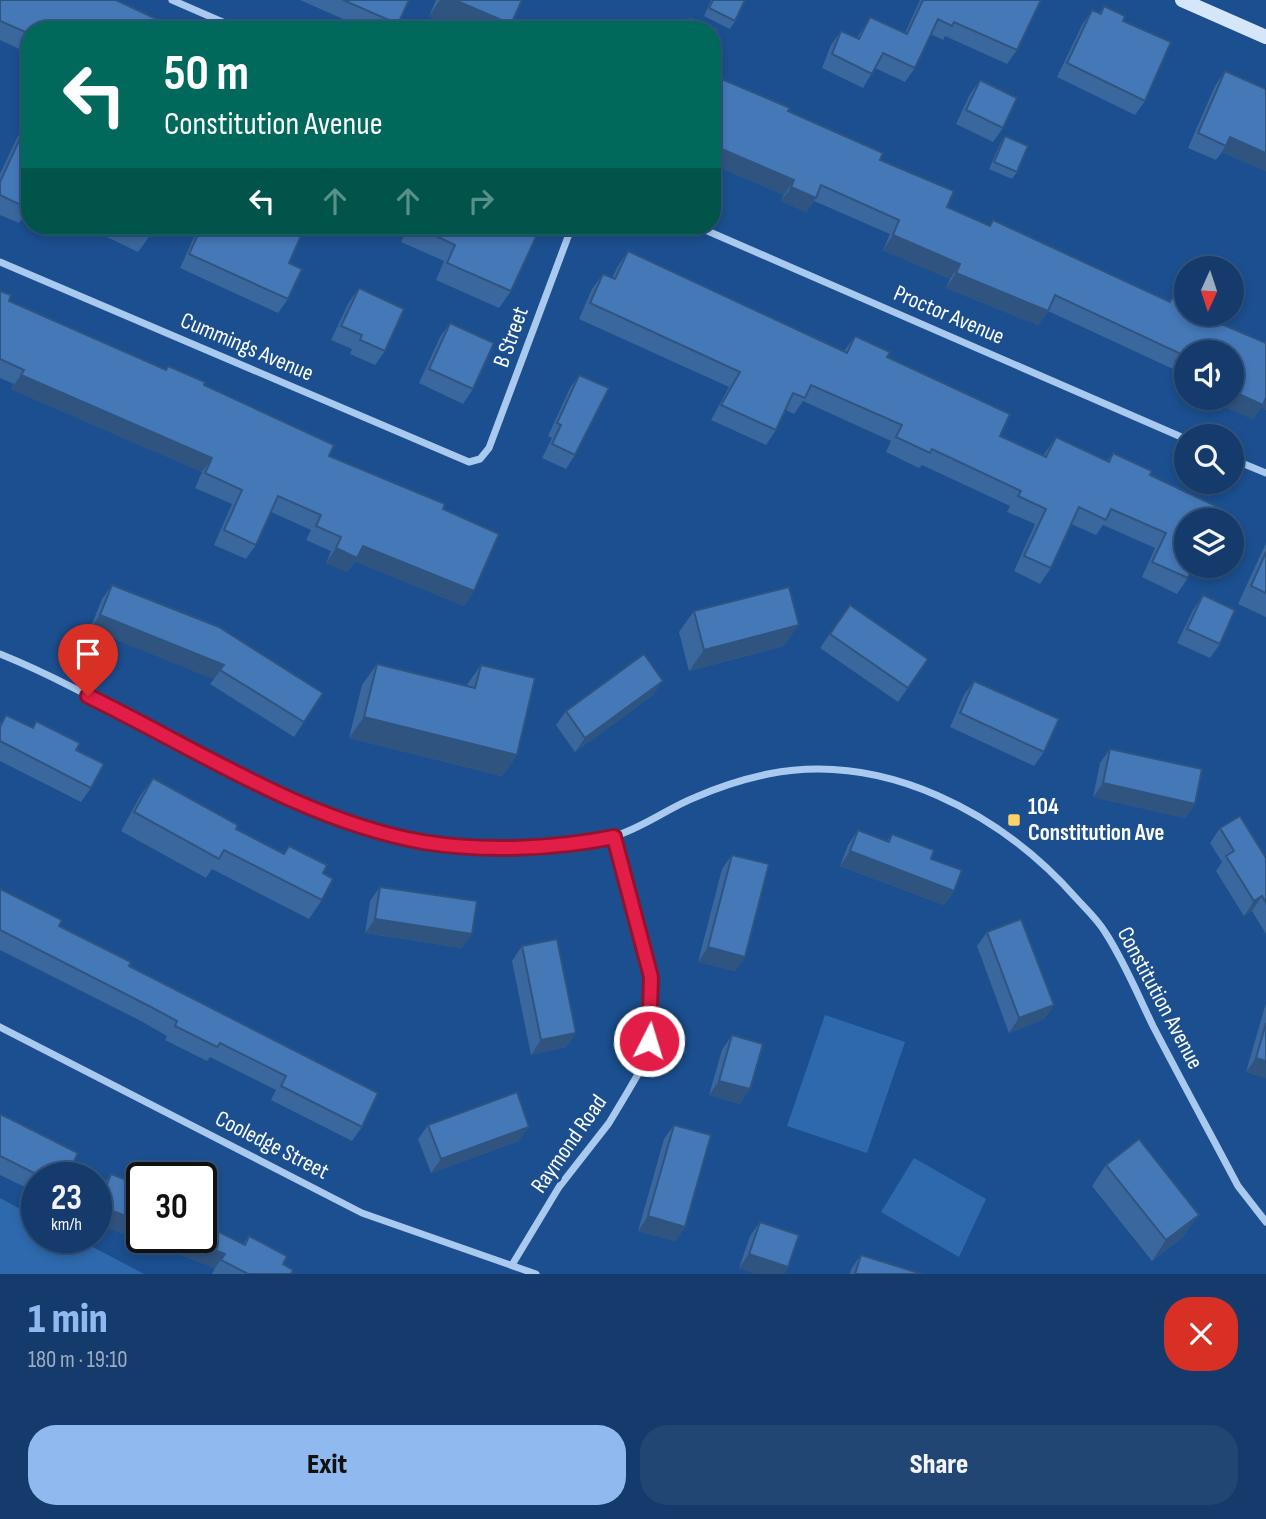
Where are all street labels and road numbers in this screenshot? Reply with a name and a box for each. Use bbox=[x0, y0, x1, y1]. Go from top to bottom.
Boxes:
street label: Proctor Avenue bbox=[889, 279, 1009, 351]
street label: B Street bbox=[487, 303, 535, 371]
street label: Cummings Avenue bbox=[176, 306, 318, 388]
street label: Constitution Avenue bbox=[1111, 922, 1209, 1074]
street label: Raymond Road bbox=[525, 1089, 613, 1199]
street label: Cooledge Street bbox=[211, 1104, 333, 1186]

